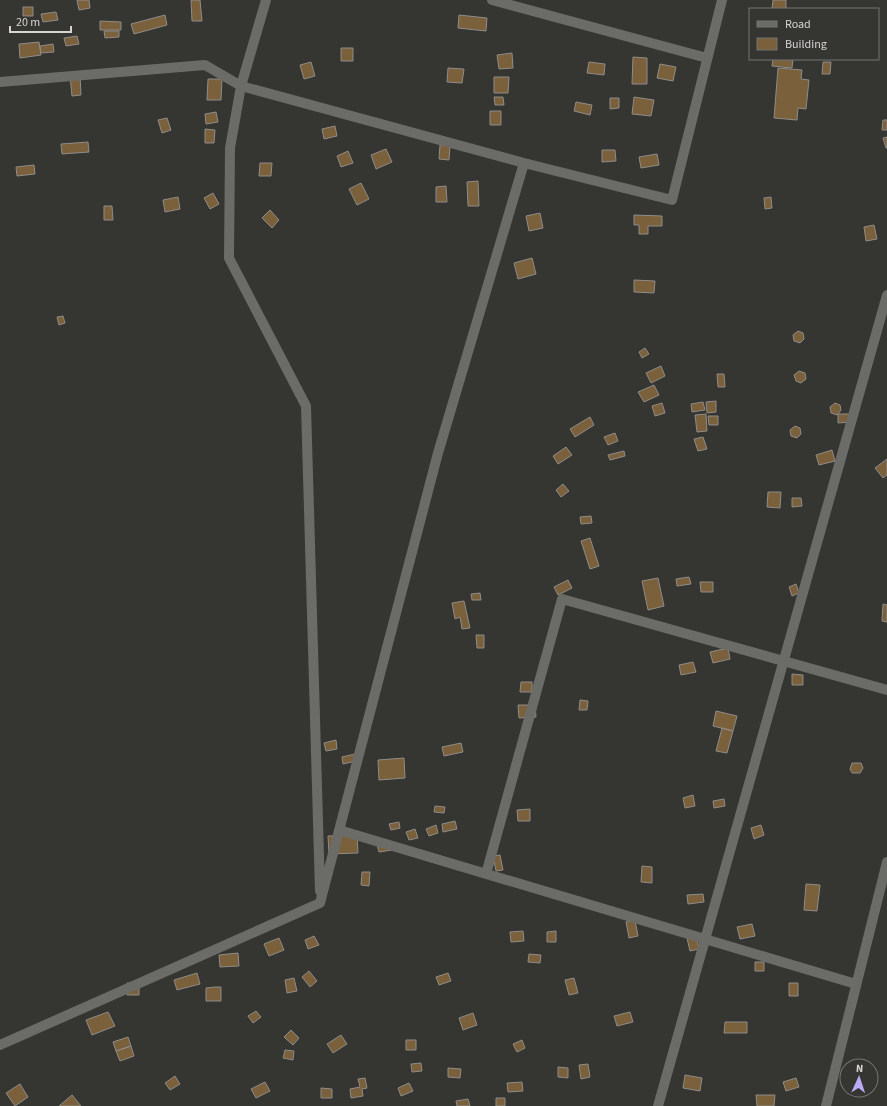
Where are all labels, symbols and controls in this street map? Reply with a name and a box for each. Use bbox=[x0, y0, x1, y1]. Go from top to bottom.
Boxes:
scale bar bbox=[10, 8, 71, 34]
legend bbox=[749, 8, 879, 60]
text: 20 m bbox=[16, 14, 40, 31]
text: Road bbox=[785, 16, 811, 33]
text: Building bbox=[785, 36, 827, 53]
north arrow bbox=[839, 1058, 879, 1098]
text: N bbox=[855, 1061, 864, 1076]

